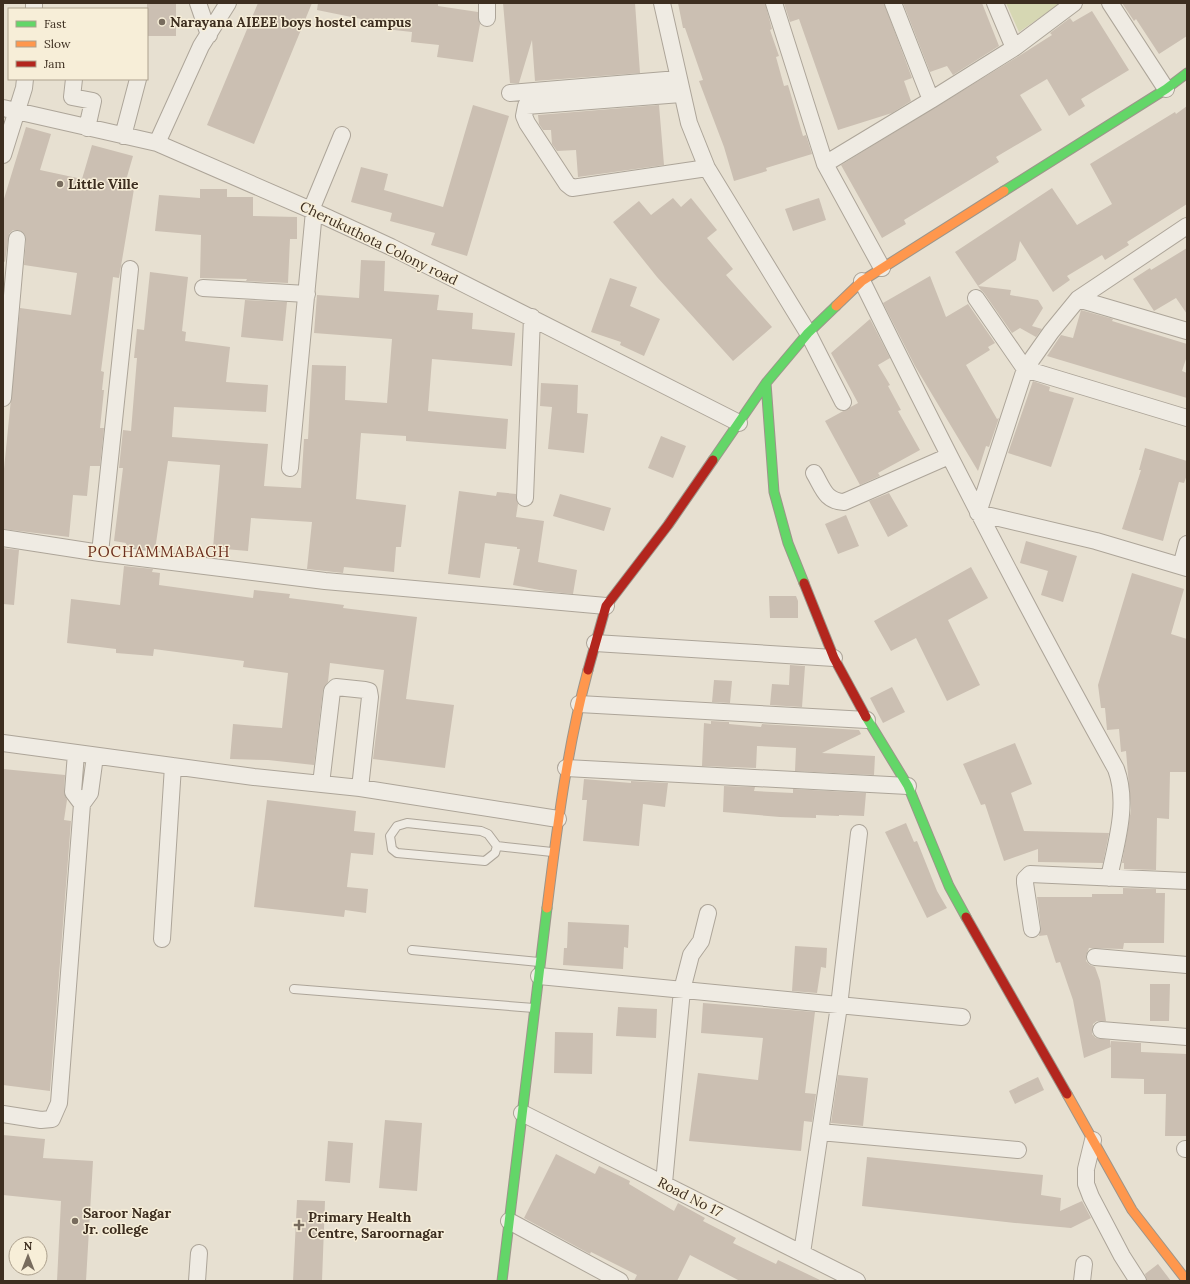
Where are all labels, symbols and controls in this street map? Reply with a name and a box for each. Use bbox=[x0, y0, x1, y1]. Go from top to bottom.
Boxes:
legend bbox=[8, 8, 148, 80]
place label: Narayana AIEEE boys hostel campus bbox=[170, 13, 411, 31]
text: Fast bbox=[44, 16, 67, 31]
marker: Narayana AIEEE boys hostel campus bbox=[157, 17, 167, 27]
text: Slow bbox=[44, 36, 71, 51]
text: Jam bbox=[43, 56, 65, 71]
place label: Little Ville bbox=[68, 175, 139, 193]
marker: Little Ville bbox=[55, 179, 65, 189]
street label: Cherukuthota Colony road bbox=[297, 197, 461, 289]
district label: POCHAMMABAGH bbox=[88, 542, 230, 561]
street label: Road No 17 bbox=[655, 1173, 726, 1221]
place label: Saroor Nagar Jr. college bbox=[83, 1204, 171, 1238]
place label: Primary Health Centre, Saroornagar bbox=[308, 1208, 444, 1242]
marker: Saroor Nagar Jr. college bbox=[70, 1216, 80, 1226]
marker: Primary Health Centre, Saroornagar bbox=[293, 1219, 305, 1231]
north arrow bbox=[8, 1236, 48, 1276]
text: N bbox=[24, 1239, 33, 1253]

